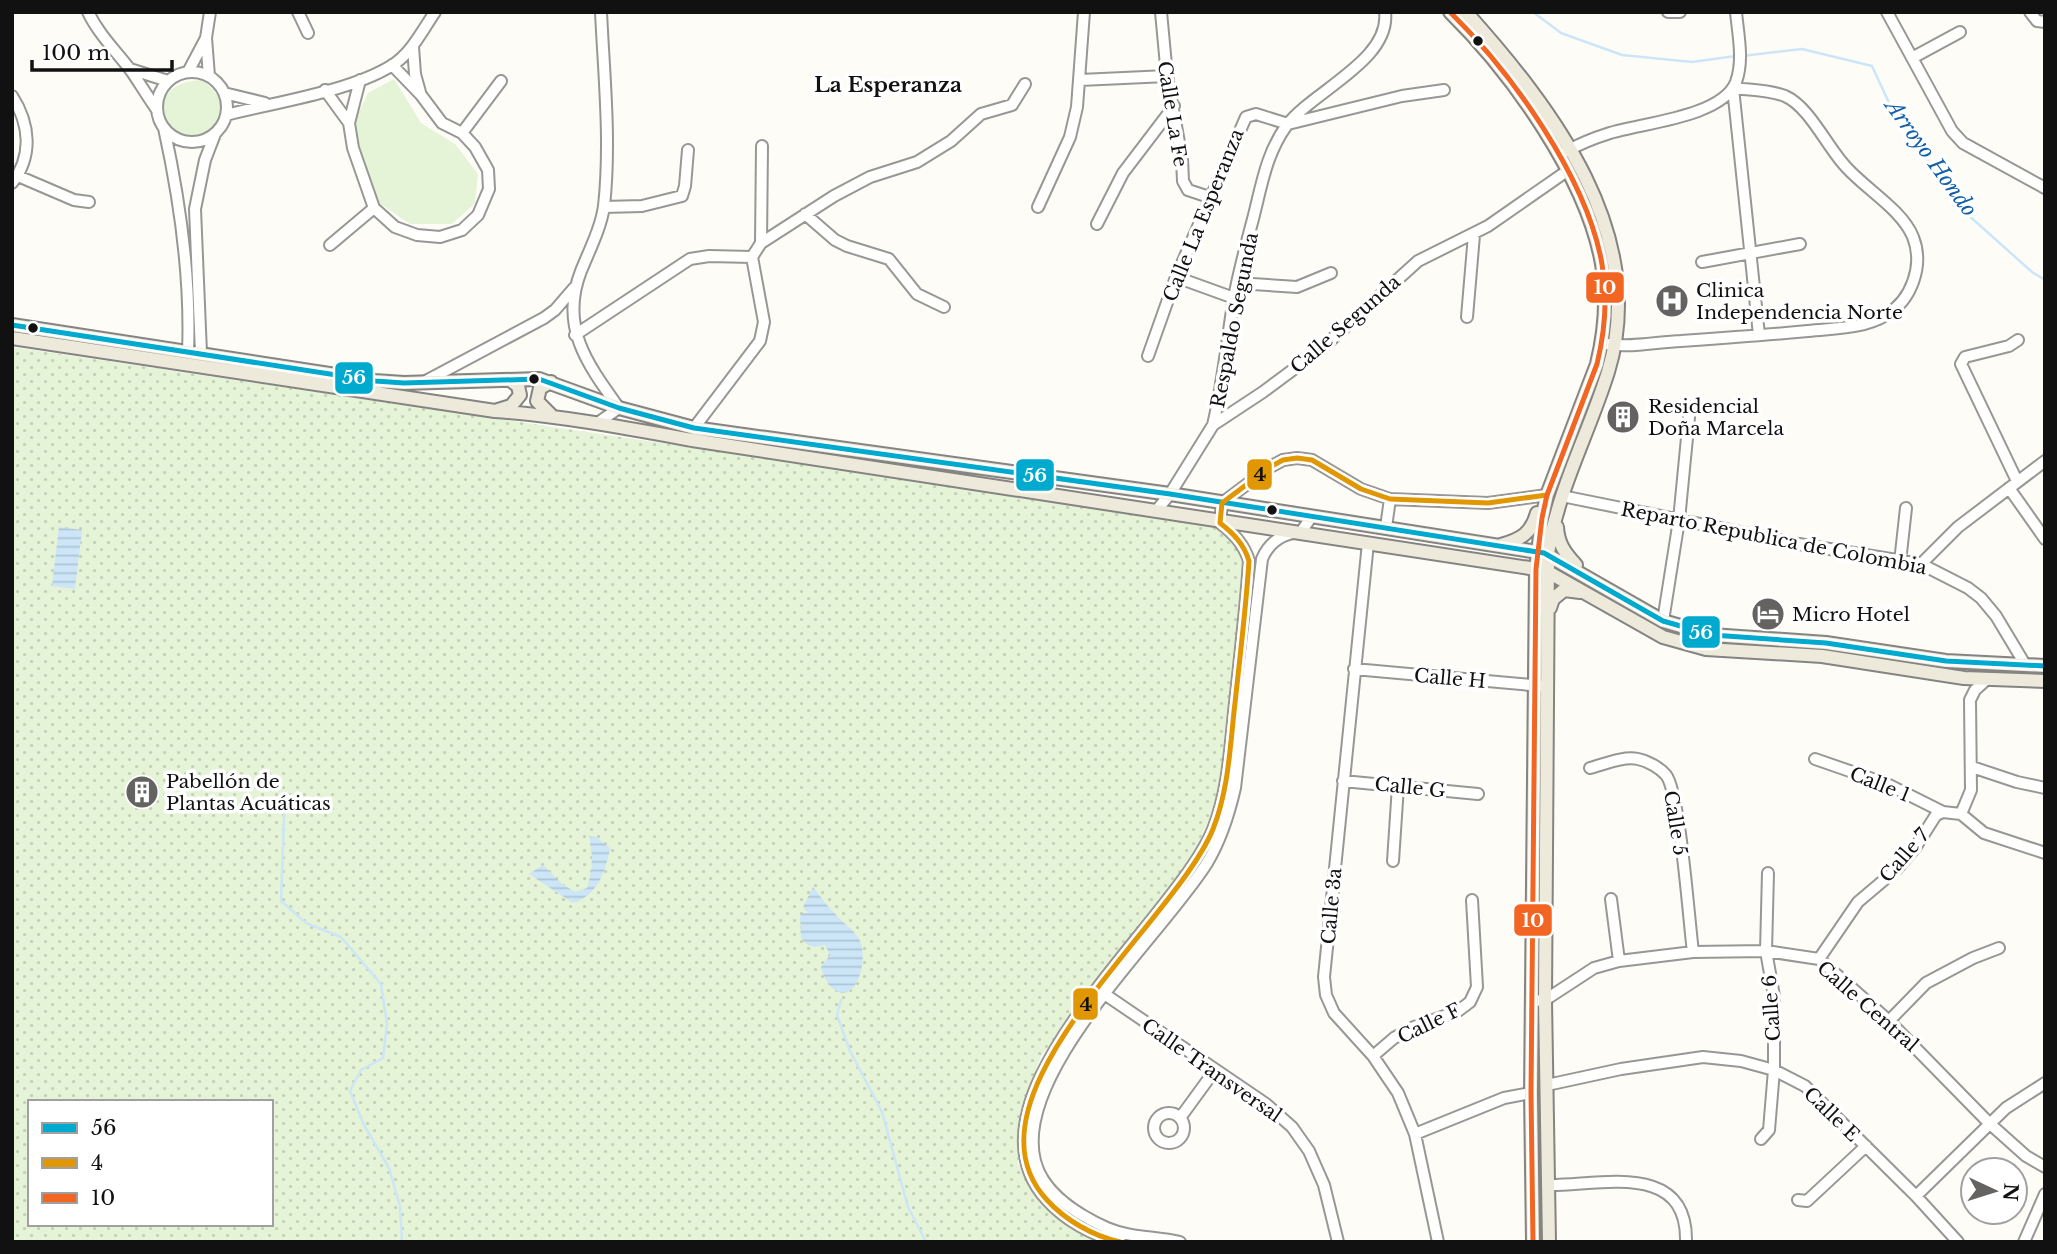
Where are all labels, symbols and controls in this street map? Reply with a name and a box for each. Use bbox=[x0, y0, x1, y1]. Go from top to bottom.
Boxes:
scale bar bbox=[32, 28, 172, 72]
unlabelled marker bbox=[1471, 34, 1485, 48]
text: 100 m bbox=[42, 40, 110, 66]
street label: Calle La Fe bbox=[1153, 59, 1192, 169]
district label: La Esperanza bbox=[814, 72, 962, 98]
water label: Arroyo Hondo bbox=[1878, 92, 1982, 222]
street label: Calle La Esperanza bbox=[1158, 125, 1249, 305]
street label: Respaldo Segunda bbox=[1206, 230, 1263, 410]
street label: Calle Segunda bbox=[1286, 270, 1405, 378]
line badge: 10 bbox=[1585, 271, 1625, 304]
text: 10 bbox=[1594, 276, 1616, 299]
place label: Clinica Independencia Norte bbox=[1696, 279, 1903, 324]
hospital icon: Clinica Independencia Norte bbox=[1653, 282, 1691, 320]
unlabelled marker bbox=[26, 321, 40, 335]
line badge: 56 bbox=[334, 361, 374, 395]
text: 56 bbox=[342, 366, 366, 389]
unlabelled marker bbox=[527, 372, 541, 386]
place label: Residencial Doña Marcela bbox=[1648, 395, 1784, 440]
building icon: Residencial Doña Marcela bbox=[1604, 398, 1642, 436]
line badge: 56 bbox=[1015, 458, 1055, 492]
line badge: 4 bbox=[1246, 458, 1273, 491]
text: 4 bbox=[1254, 463, 1266, 486]
text: 56 bbox=[1023, 464, 1047, 487]
street label: Reparto Republica de Colombia bbox=[1619, 498, 1929, 580]
unlabelled marker bbox=[1265, 503, 1279, 517]
hotel icon: Micro Hotel bbox=[1749, 595, 1787, 633]
place label: Micro Hotel bbox=[1792, 603, 1910, 626]
line badge: 56 bbox=[1681, 615, 1721, 649]
text: 56 bbox=[1689, 621, 1713, 644]
street label: Calle H bbox=[1413, 664, 1487, 693]
street label: Calle 1 bbox=[1846, 762, 1913, 807]
place label: Pabellón de Plantas Acuáticas bbox=[166, 770, 331, 815]
street label: Calle G bbox=[1373, 772, 1447, 803]
building icon: Pabellón de Plantas Acuáticas bbox=[123, 773, 161, 811]
street label: Calle 5 bbox=[1659, 789, 1692, 857]
street label: Calle 7 bbox=[1875, 823, 1934, 887]
street label: Calle 3a bbox=[1317, 866, 1346, 945]
line badge: 10 bbox=[1513, 903, 1553, 937]
text: 10 bbox=[1522, 909, 1544, 932]
street label: Calle Central bbox=[1812, 956, 1923, 1057]
street label: Calle 6 bbox=[1758, 974, 1785, 1042]
line badge: 4 bbox=[1072, 987, 1099, 1021]
text: 4 bbox=[1080, 993, 1092, 1016]
street label: Calle F bbox=[1394, 998, 1465, 1049]
street label: Calle Transversal bbox=[1137, 1014, 1286, 1127]
street label: Calle E bbox=[1799, 1082, 1864, 1146]
legend bbox=[28, 1100, 273, 1226]
text: 56 bbox=[91, 1115, 116, 1141]
text: 4 bbox=[91, 1150, 103, 1176]
north arrow bbox=[1959, 1156, 2029, 1226]
text: N bbox=[1998, 1182, 2023, 1202]
text: 10 bbox=[91, 1185, 115, 1211]

